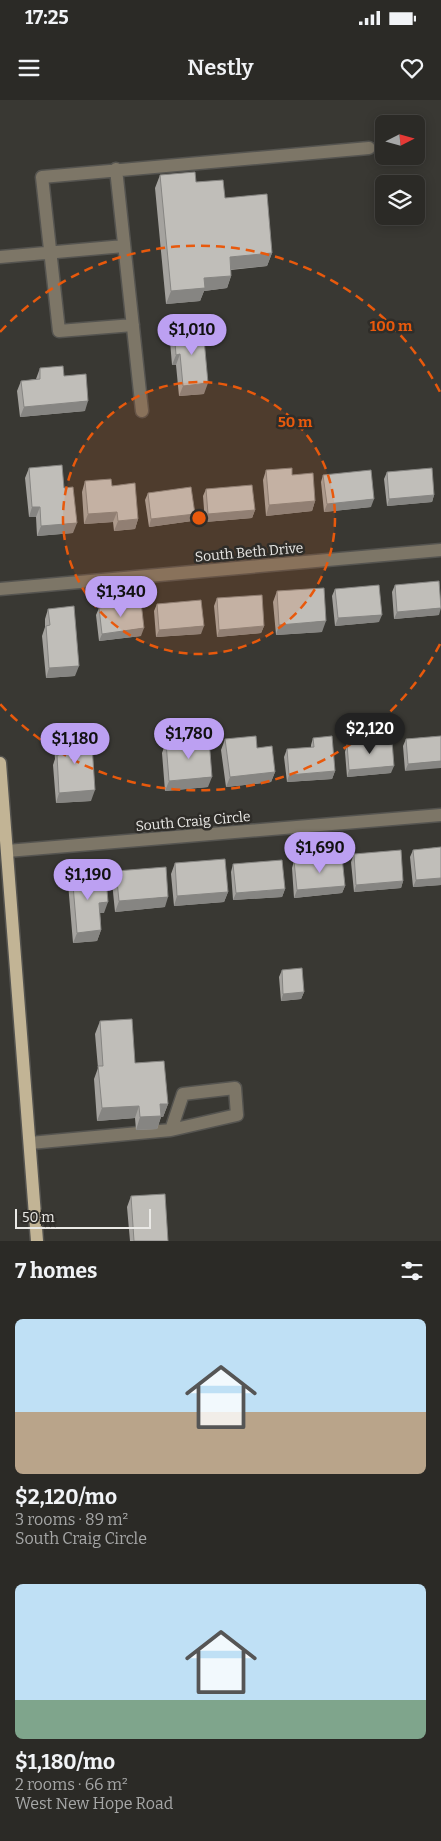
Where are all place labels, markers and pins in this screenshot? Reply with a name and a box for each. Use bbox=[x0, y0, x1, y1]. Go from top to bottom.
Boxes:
pin: $1,010 bbox=[151, 314, 233, 356]
centre of rings bbox=[190, 509, 208, 527]
pin: $1,340 bbox=[80, 576, 162, 618]
pin: $2,120 bbox=[329, 712, 411, 755]
pin: $1,780 bbox=[148, 718, 230, 760]
pin: $1,180 bbox=[34, 722, 116, 765]
pin: $1,690 bbox=[279, 832, 361, 874]
pin: $1,190 bbox=[47, 858, 129, 901]

